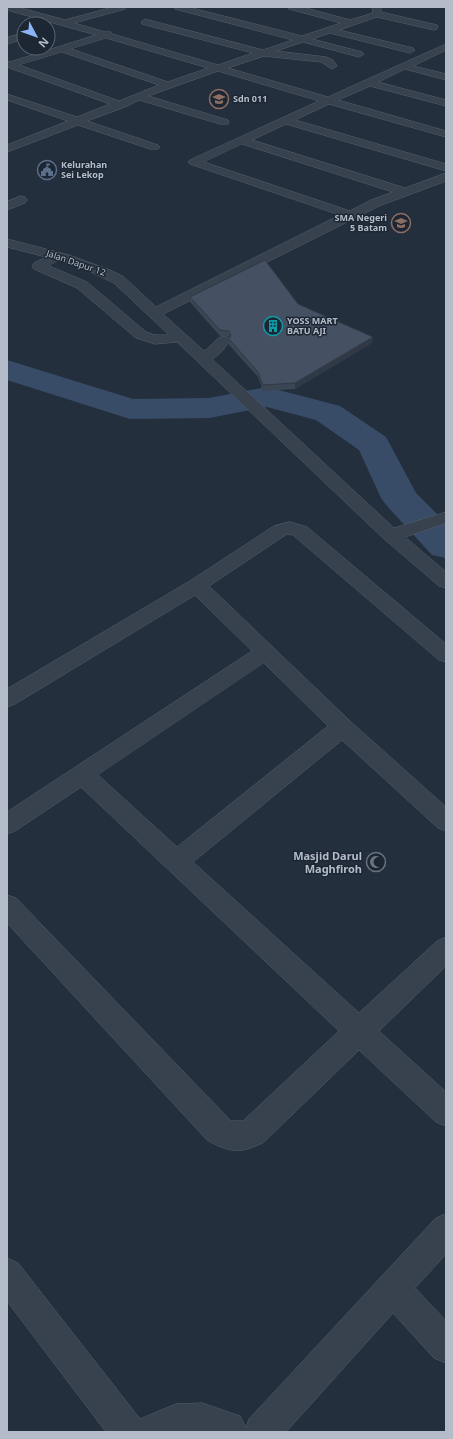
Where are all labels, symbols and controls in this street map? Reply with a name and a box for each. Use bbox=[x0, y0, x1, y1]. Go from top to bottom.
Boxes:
north arrow bbox=[16, 16, 56, 56]
text: N bbox=[35, 35, 53, 51]
school or university icon: Sdn 011 bbox=[208, 88, 230, 110]
place label: Sdn 011 bbox=[233, 92, 267, 105]
place label: Kelurahan Sei Lekop bbox=[61, 158, 107, 181]
public building icon: Kelurahan Sei Lekop bbox=[36, 159, 58, 181]
place label: SMA Negeri 5 Batam bbox=[335, 211, 387, 234]
school or university icon: SMA Negeri 5 Batam bbox=[390, 212, 412, 234]
street label: Jalan Dapur 12 bbox=[44, 246, 108, 279]
place label: YOSS MART BATU AJI bbox=[287, 314, 338, 337]
building icon: YOSS MART BATU AJI bbox=[262, 315, 284, 337]
place label: Masjid Darul Maghfiroh bbox=[293, 848, 362, 876]
mosque icon: Masjid Darul Maghfiroh bbox=[365, 851, 387, 873]

